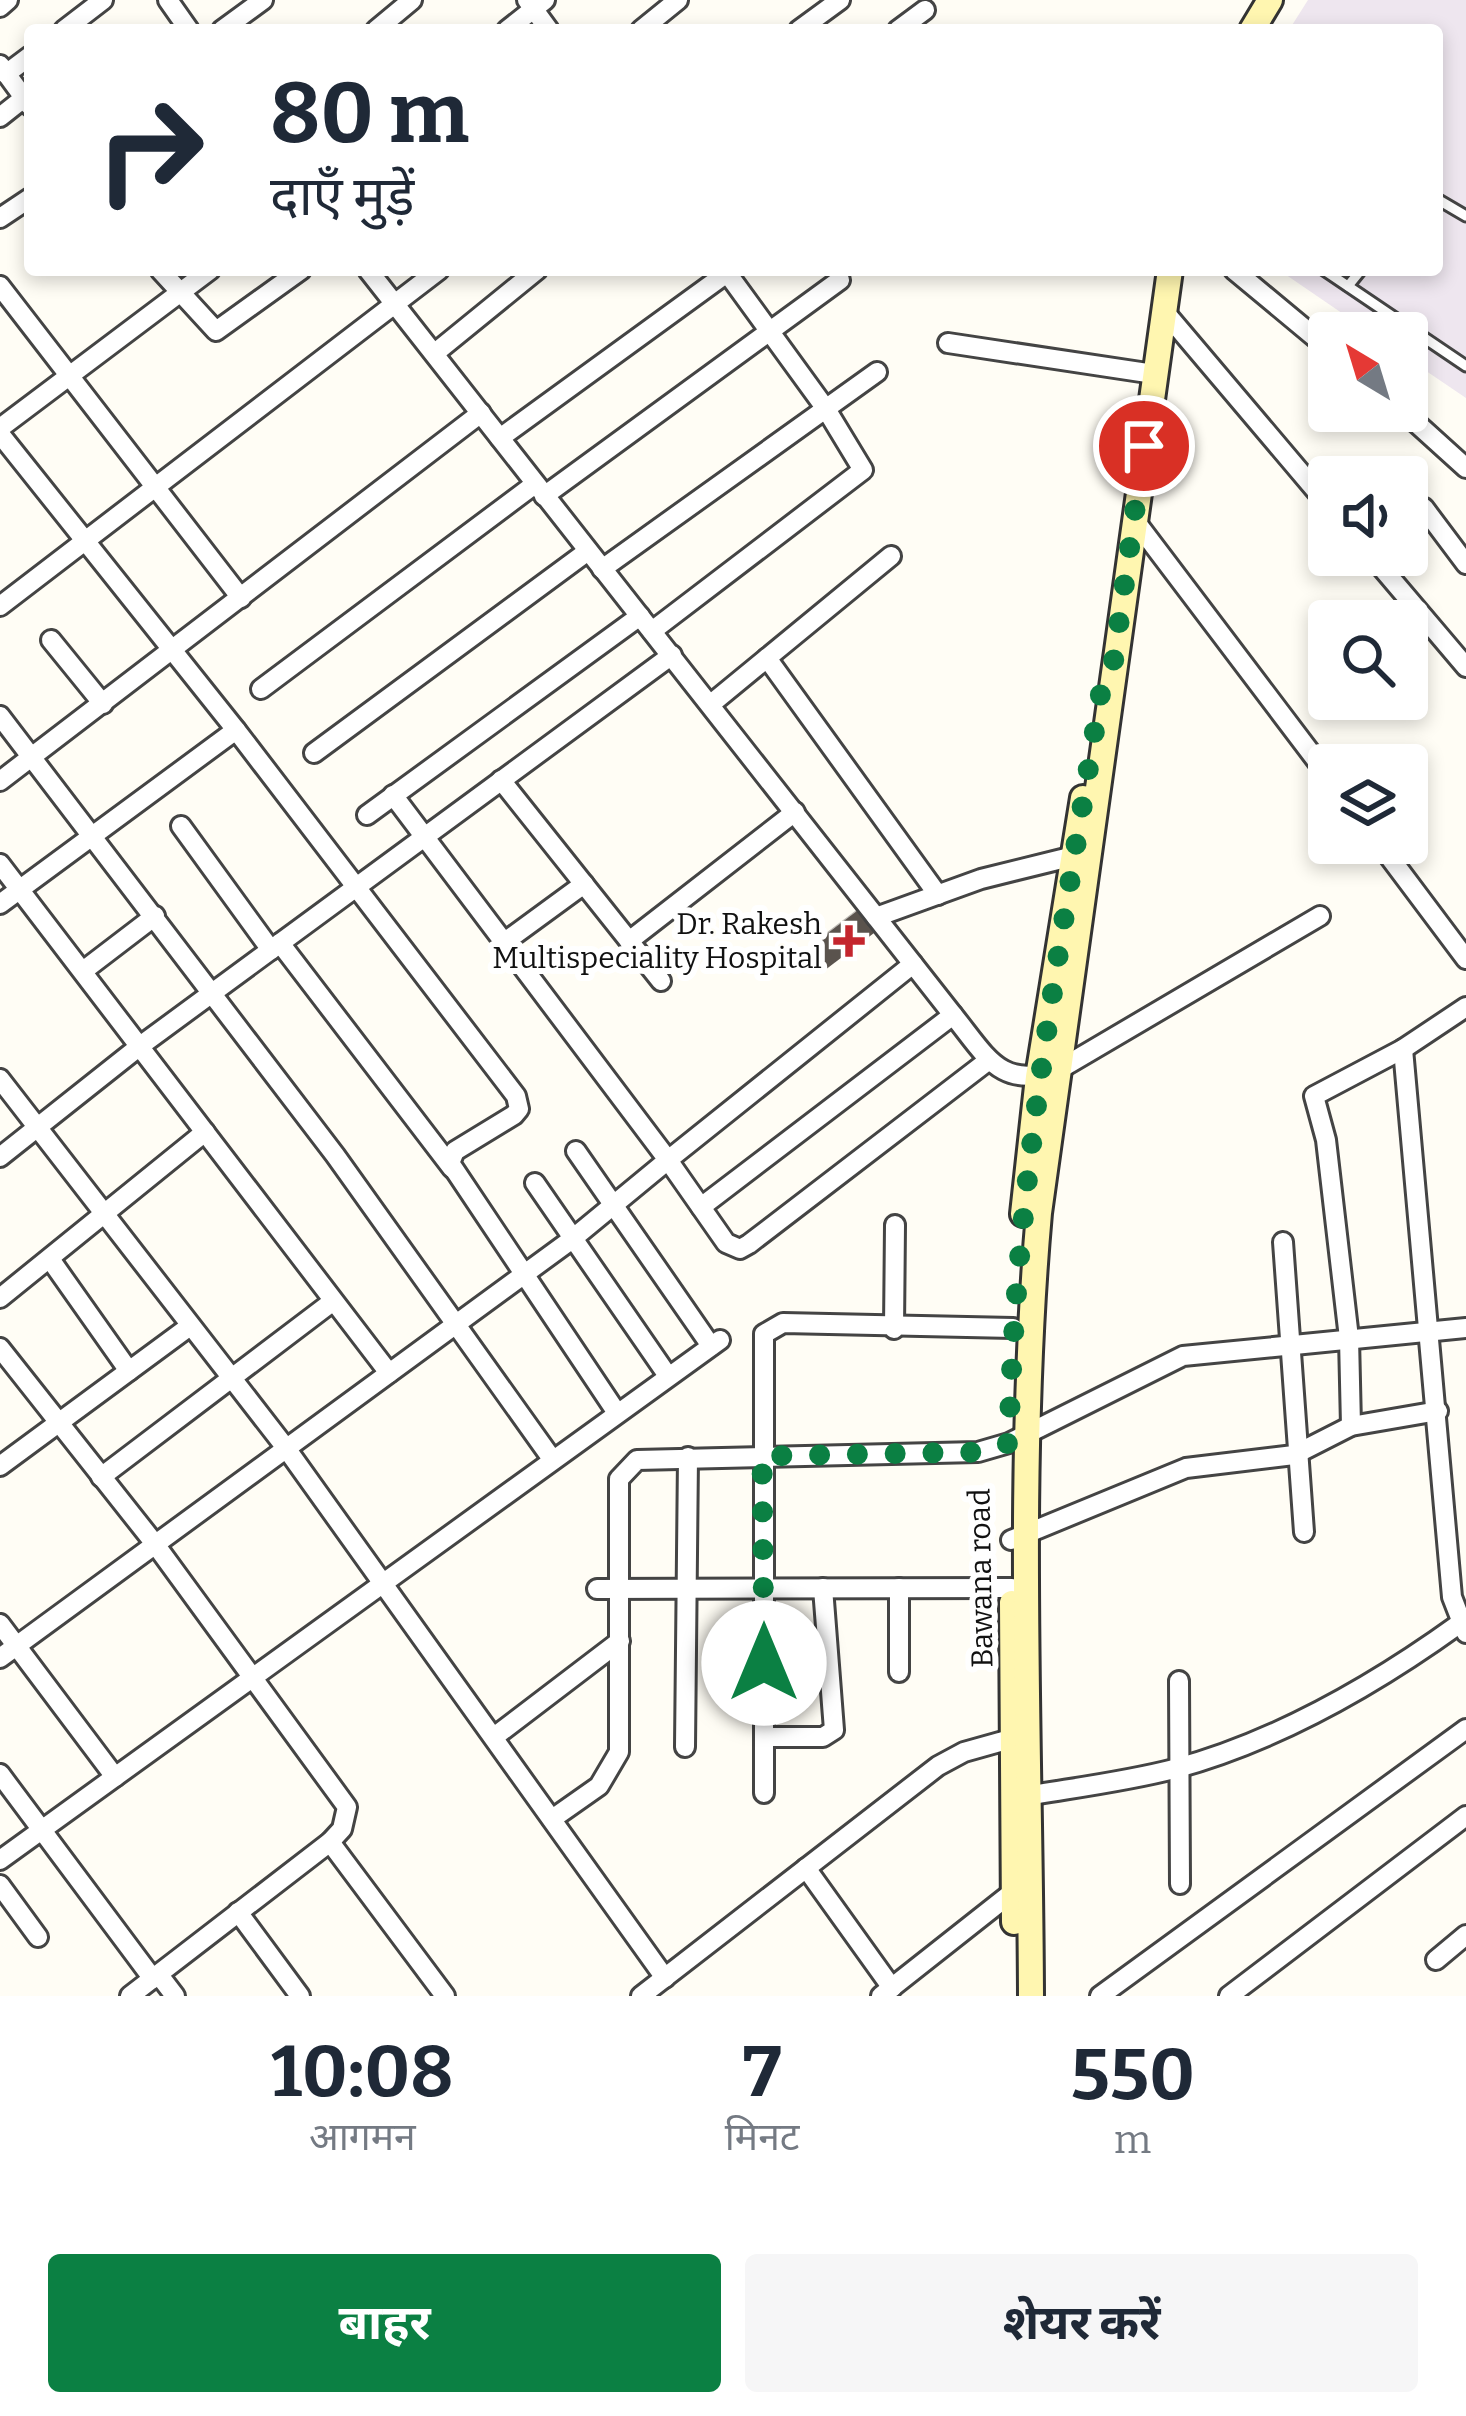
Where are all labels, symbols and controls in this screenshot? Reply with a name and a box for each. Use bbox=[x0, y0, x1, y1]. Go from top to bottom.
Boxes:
text: 80 m bbox=[270, 63, 469, 164]
icon: right bbox=[72, 72, 228, 228]
text: दाएँ मुड़ें bbox=[270, 165, 415, 229]
north arrow bbox=[1308, 312, 1428, 432]
map controls bbox=[1308, 312, 1428, 864]
pin bbox=[1093, 395, 1195, 497]
icon: arrive bbox=[1111, 413, 1177, 479]
button: sound bbox=[1308, 456, 1428, 576]
button: search bbox=[1308, 600, 1428, 720]
button: layers bbox=[1308, 744, 1428, 864]
place label: Dr. Rakesh Multispeciality Hospital bbox=[492, 906, 822, 976]
marker: Dr. Rakesh Multispeciality Hospital bbox=[833, 925, 865, 957]
street label: Bawana road bbox=[961, 1488, 1001, 1668]
position arrow bbox=[701, 1600, 827, 1726]
text: 10:08 bbox=[271, 2029, 454, 2115]
text: 7 bbox=[743, 2029, 781, 2115]
text: 550 bbox=[1070, 2032, 1195, 2118]
text: आगमन bbox=[309, 2114, 416, 2160]
text: मिनट bbox=[725, 2114, 799, 2160]
text: m bbox=[1114, 2117, 1151, 2163]
button: बाहर bbox=[48, 2254, 721, 2392]
button: शेयर करें bbox=[745, 2254, 1418, 2392]

